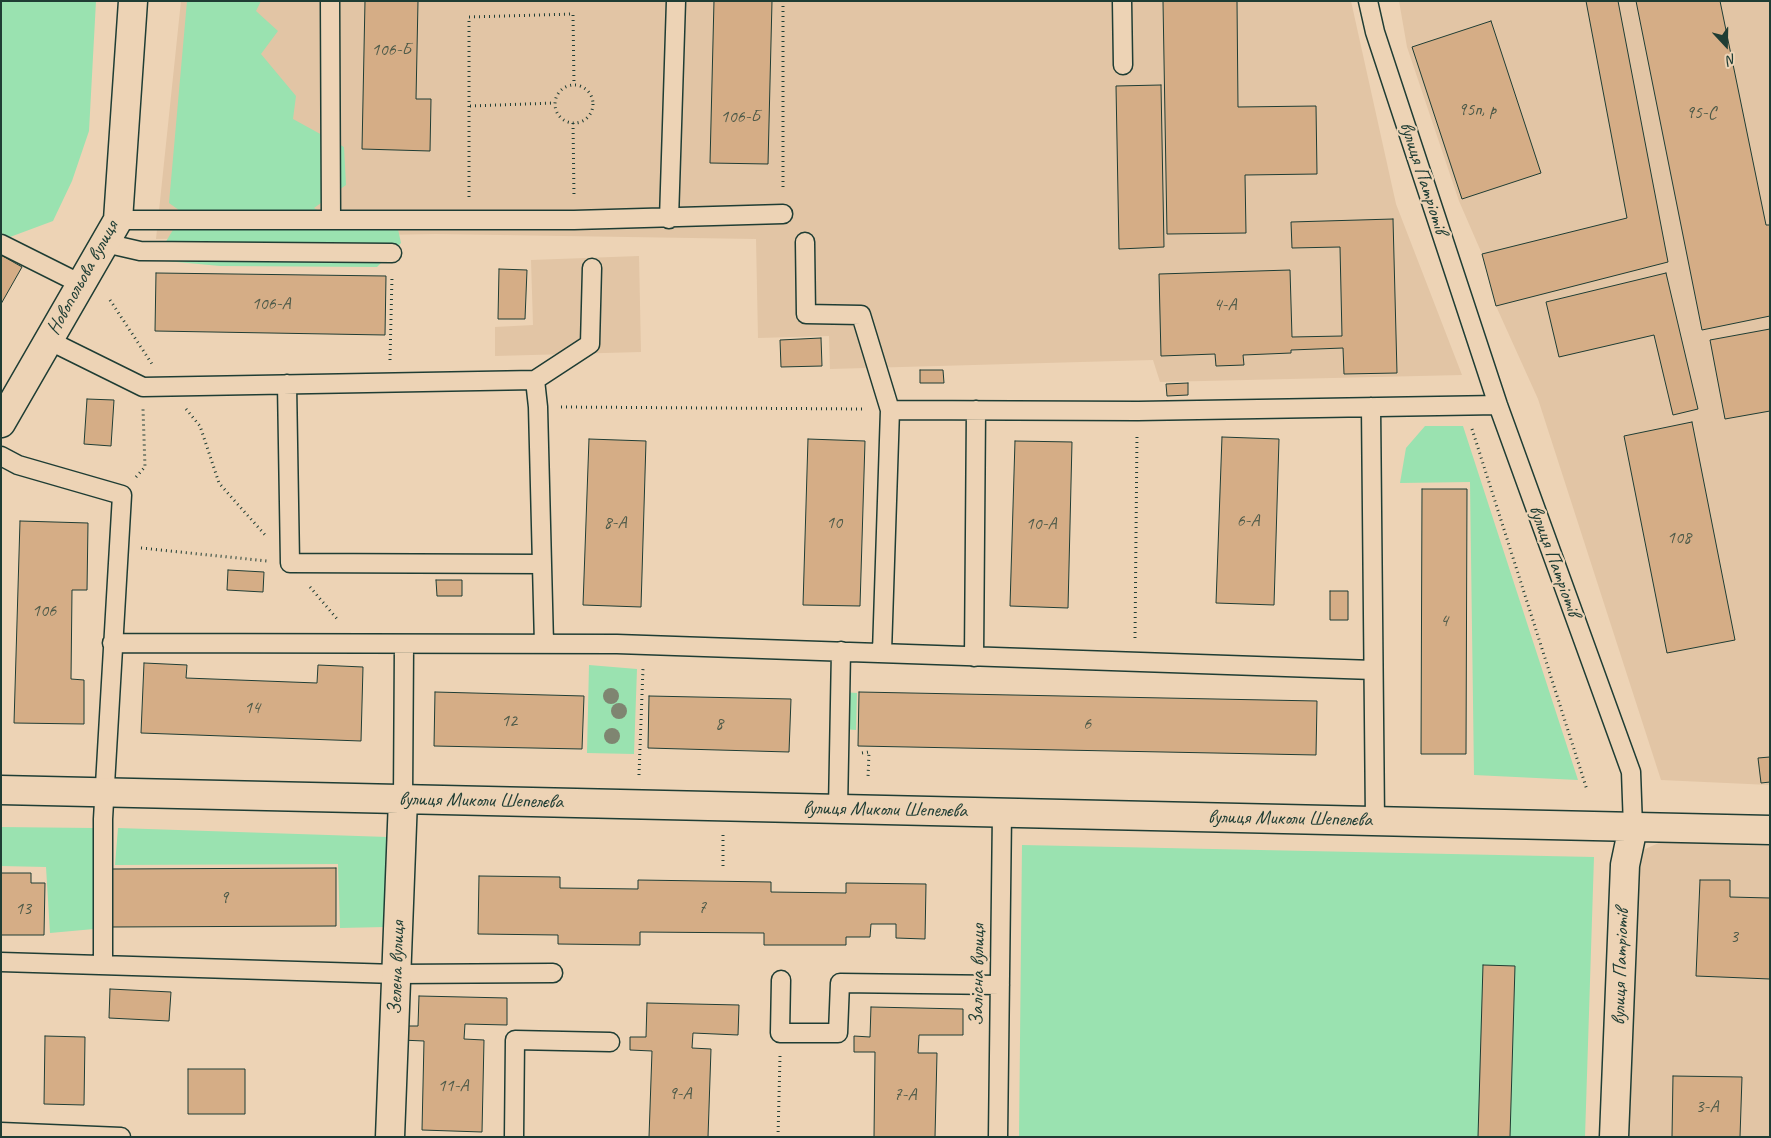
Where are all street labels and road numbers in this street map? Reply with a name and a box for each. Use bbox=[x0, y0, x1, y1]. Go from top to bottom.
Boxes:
street label: вулиця Патріотів bbox=[1394, 119, 1452, 237]
street label: Новопольова вулиця bbox=[42, 217, 124, 339]
street label: вулиця Патріотів bbox=[1523, 502, 1585, 620]
street label: вулиця Миколи Шепелєва bbox=[399, 788, 563, 814]
street label: вулиця Миколи Шепелєва bbox=[803, 797, 967, 823]
street label: вулиця Миколи Шепелєва bbox=[1208, 806, 1372, 832]
street label: вулиця Патріотів bbox=[1607, 908, 1635, 1026]
street label: Зелена вулиця bbox=[383, 921, 411, 1015]
street label: Залісна вулиця bbox=[965, 924, 991, 1026]

